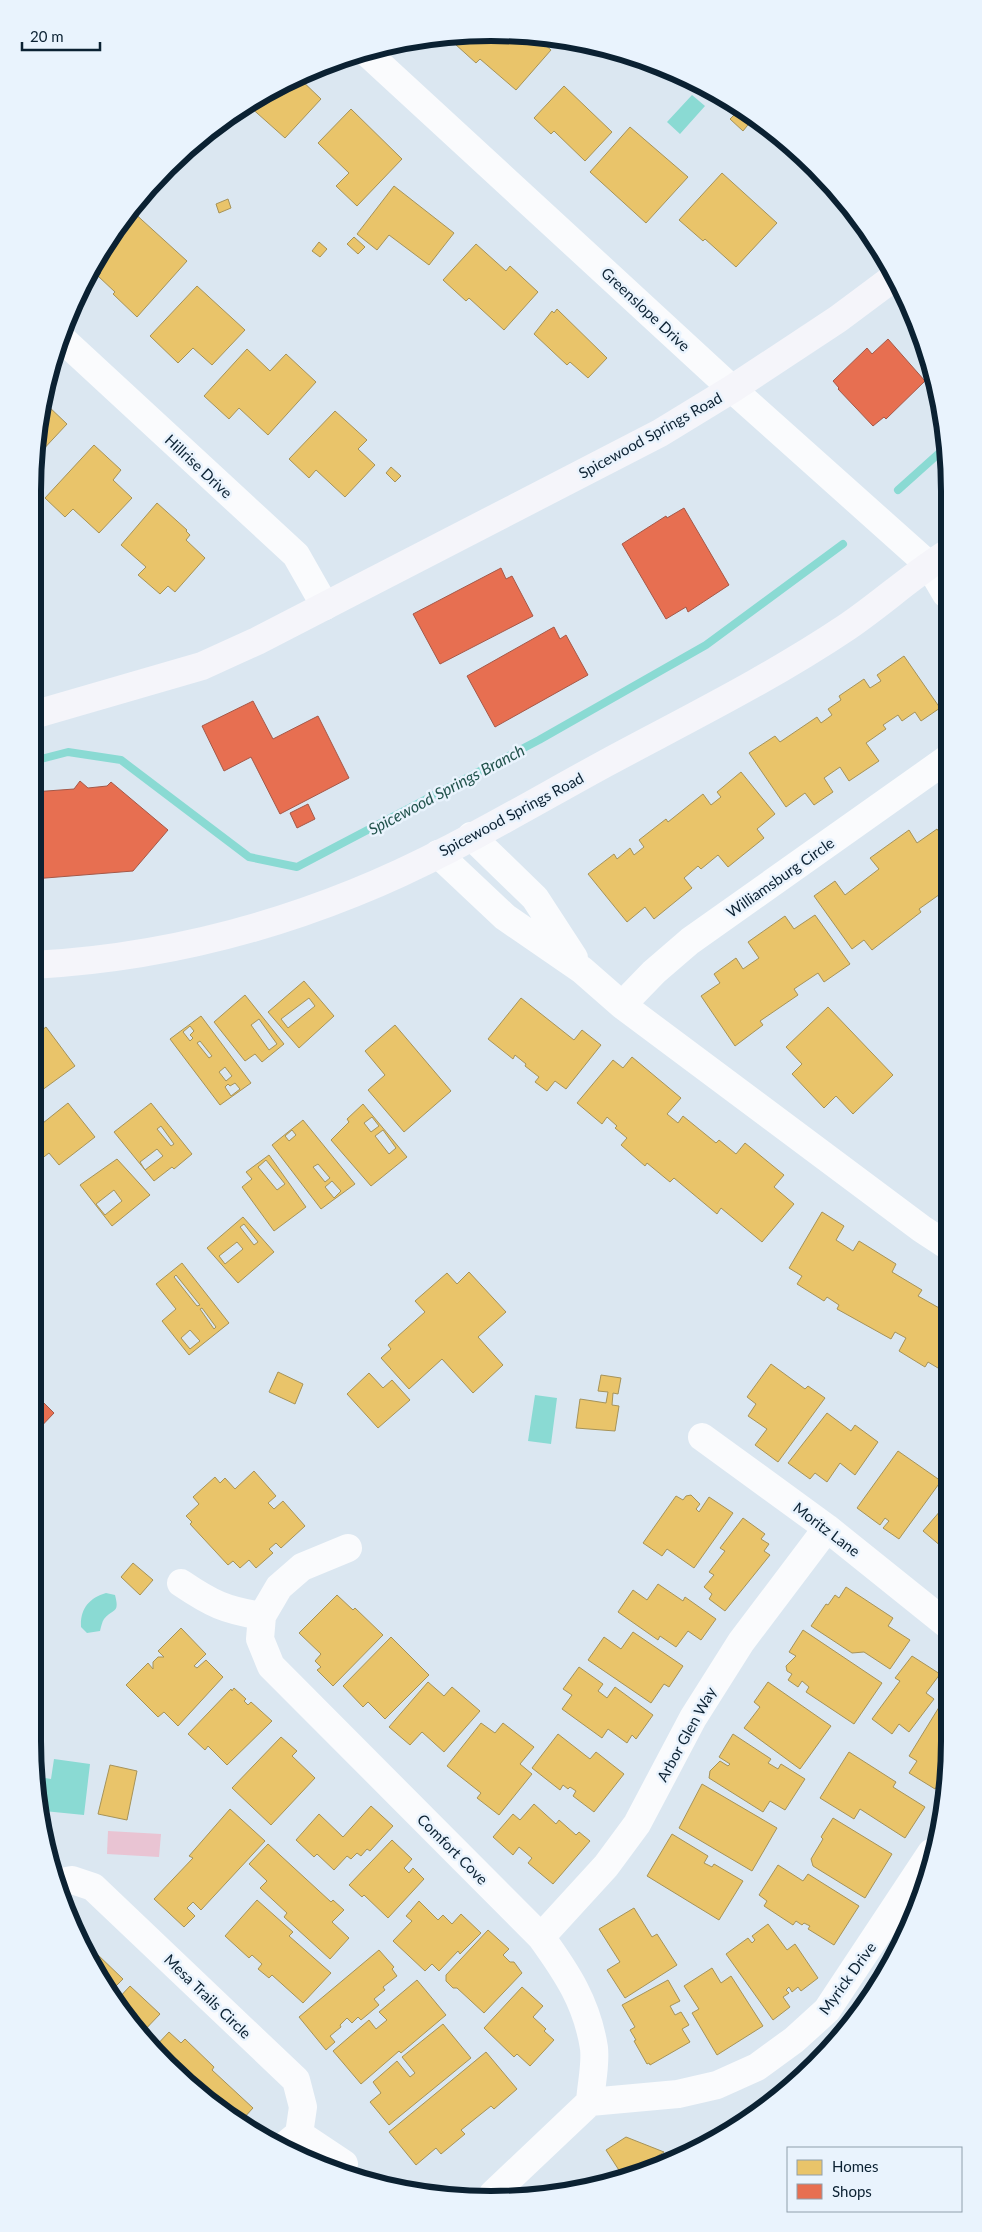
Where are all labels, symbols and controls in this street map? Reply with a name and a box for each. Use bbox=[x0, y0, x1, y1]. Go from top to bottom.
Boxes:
scale bar bbox=[22, 20, 100, 52]
text: 20 m bbox=[30, 27, 64, 45]
street label: Greenslope Drive bbox=[598, 263, 694, 355]
street label: Spicewood Springs Road bbox=[575, 388, 725, 482]
street label: Hillrise Drive bbox=[162, 430, 236, 502]
water label: Spicewood Springs Branch bbox=[365, 740, 527, 838]
street label: Spicewood Springs Road bbox=[436, 768, 586, 860]
street label: Williamsburg Circle bbox=[723, 833, 837, 921]
street label: Moritz Lane bbox=[790, 1498, 864, 1560]
street label: Arbor Glen Way bbox=[653, 1683, 720, 1785]
street label: Comfort Cove bbox=[414, 1810, 492, 1888]
street label: Myrick Drive bbox=[815, 1938, 879, 2018]
street label: Mesa Trails Circle bbox=[161, 1950, 255, 2042]
legend bbox=[787, 2147, 962, 2212]
text: Homes bbox=[832, 2157, 878, 2175]
text: Shops bbox=[832, 2182, 872, 2200]

